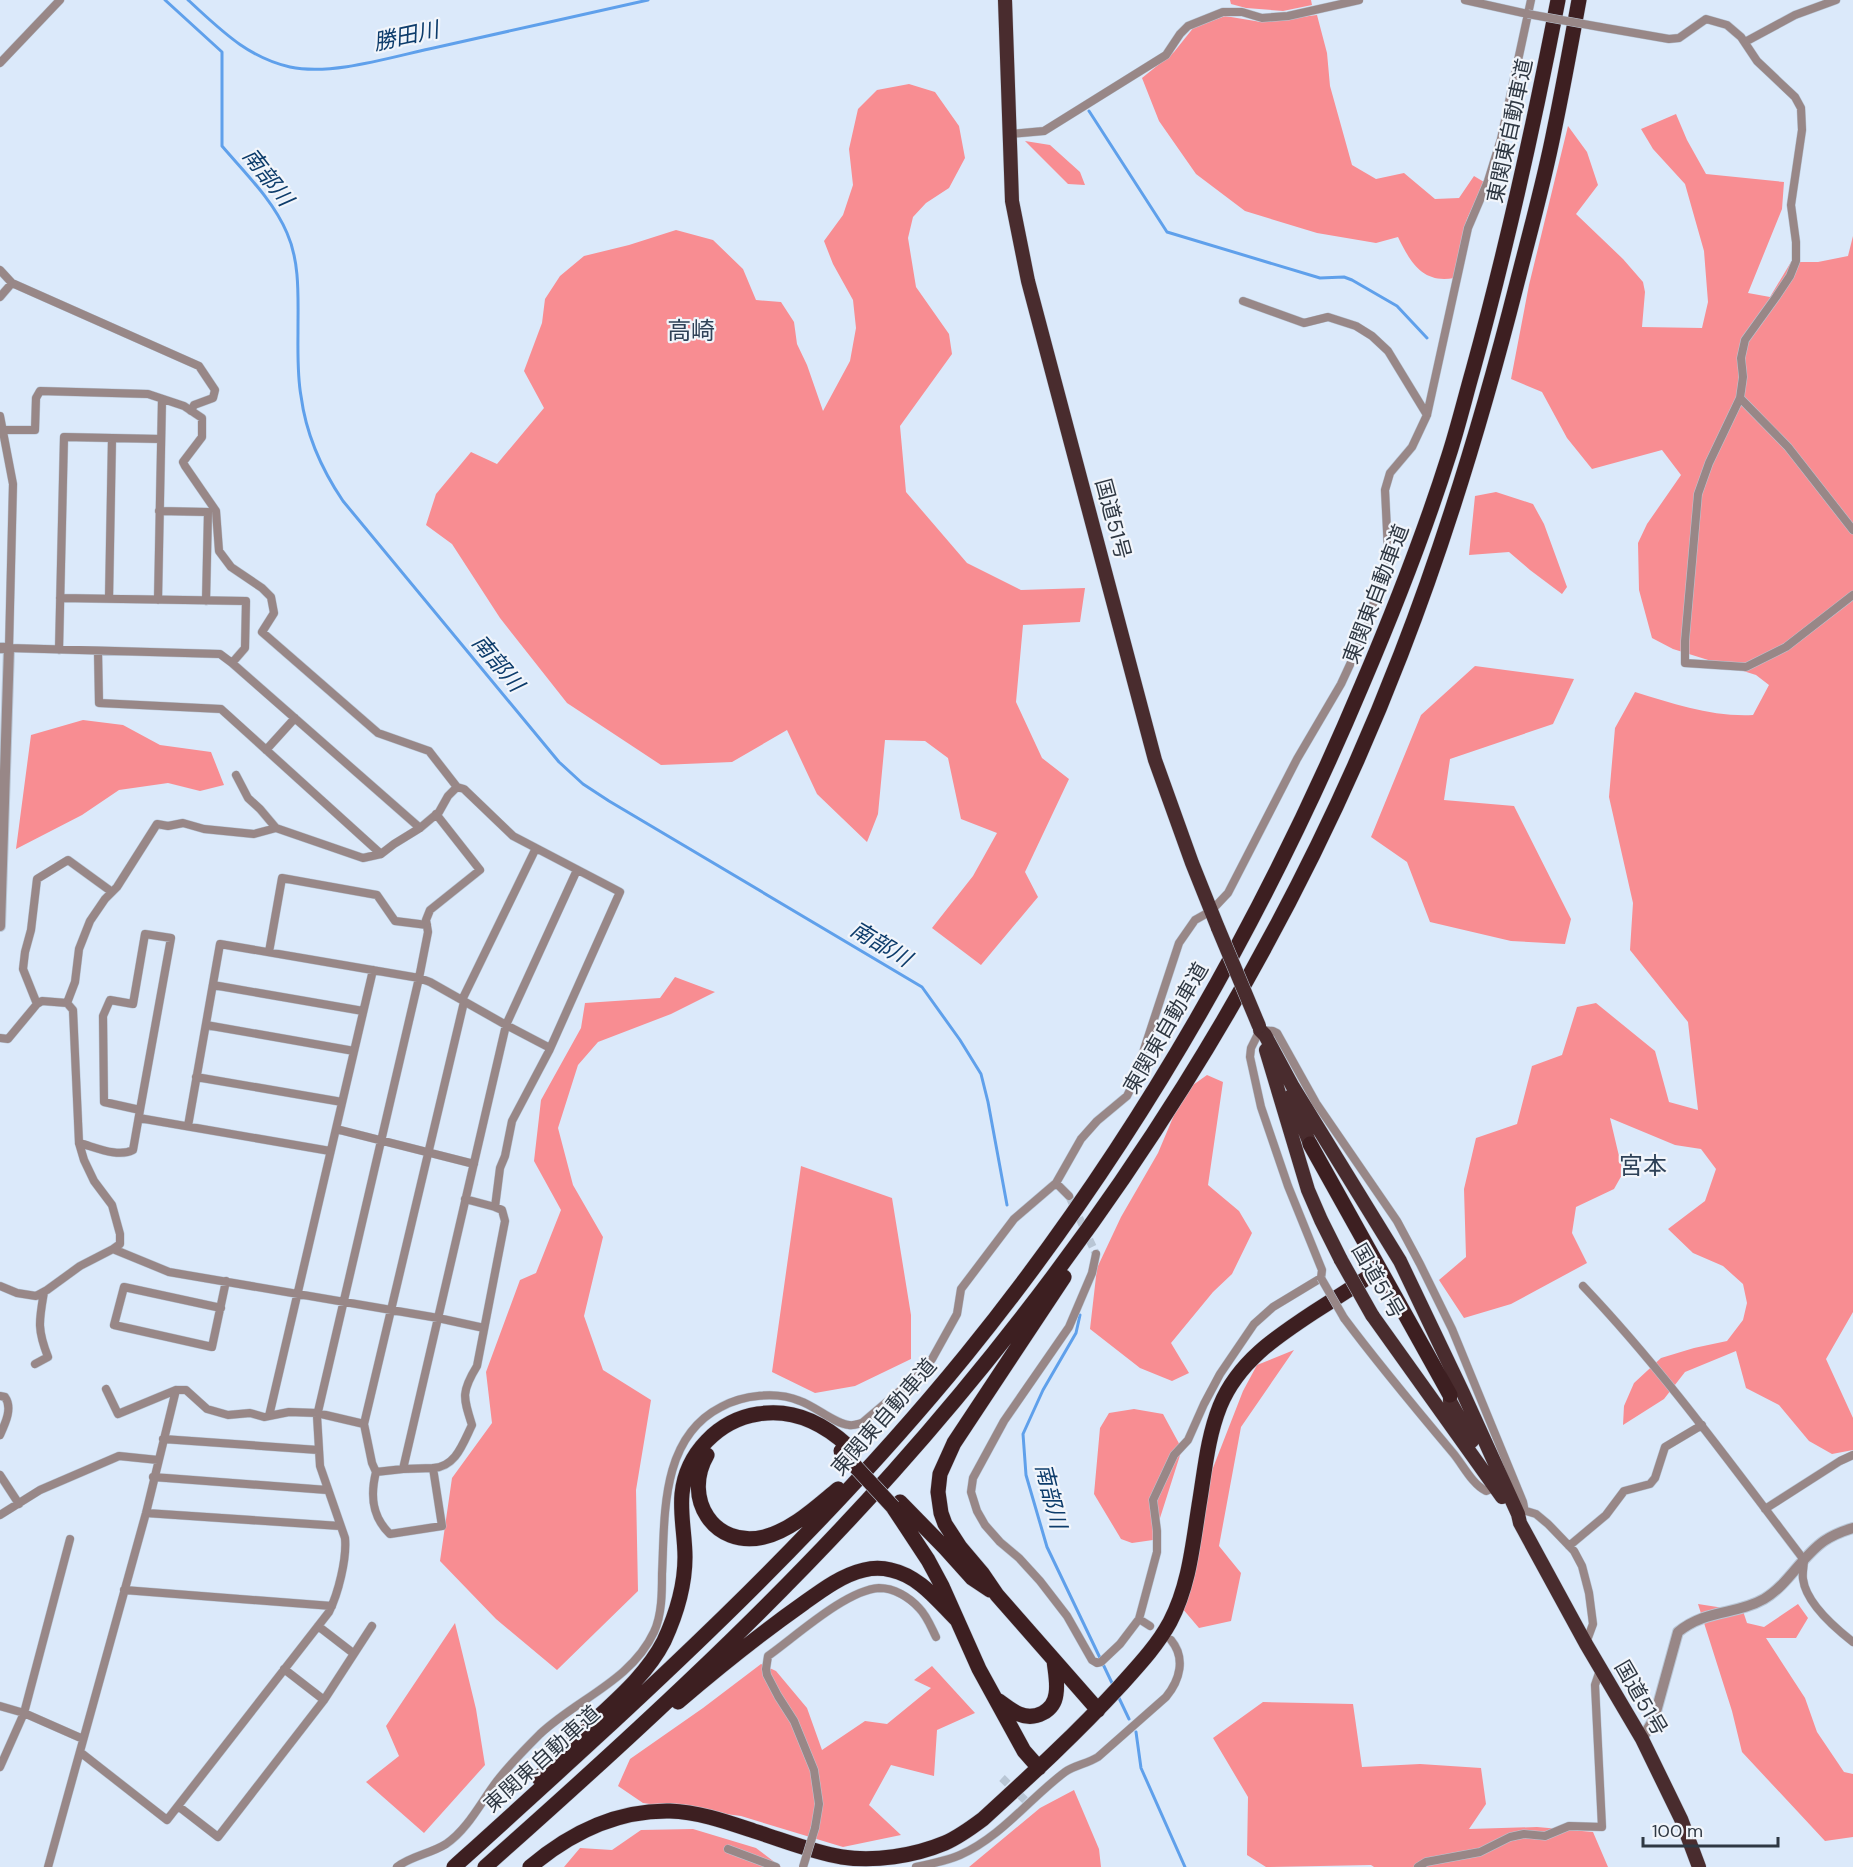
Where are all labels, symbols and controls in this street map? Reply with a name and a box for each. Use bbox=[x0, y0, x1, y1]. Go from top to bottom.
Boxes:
water label: 勝田川 bbox=[371, 15, 443, 57]
street label: 東関東自動車道 bbox=[1481, 56, 1539, 206]
water label: 南部川 bbox=[236, 142, 301, 214]
district label: 高崎 bbox=[667, 315, 715, 346]
street label: 国道51号 bbox=[1089, 476, 1137, 562]
street label: 東関東自動車道 bbox=[1337, 520, 1415, 668]
water label: 南部川 bbox=[466, 628, 532, 699]
water label: 南部川 bbox=[845, 915, 918, 974]
street label: 東関東自動車道 bbox=[1117, 957, 1215, 1099]
district label: 宮本 bbox=[1619, 1150, 1667, 1181]
street label: 国道51号 bbox=[1345, 1238, 1411, 1324]
street label: 東関東自動車道 bbox=[825, 1352, 943, 1482]
water label: 南部川 bbox=[1029, 1460, 1074, 1533]
street label: 国道51号 bbox=[1608, 1655, 1674, 1741]
street label: 東関東自動車道 bbox=[478, 1699, 606, 1819]
scale bar bbox=[1643, 1810, 1778, 1848]
text: 100 m bbox=[1652, 1819, 1703, 1843]

